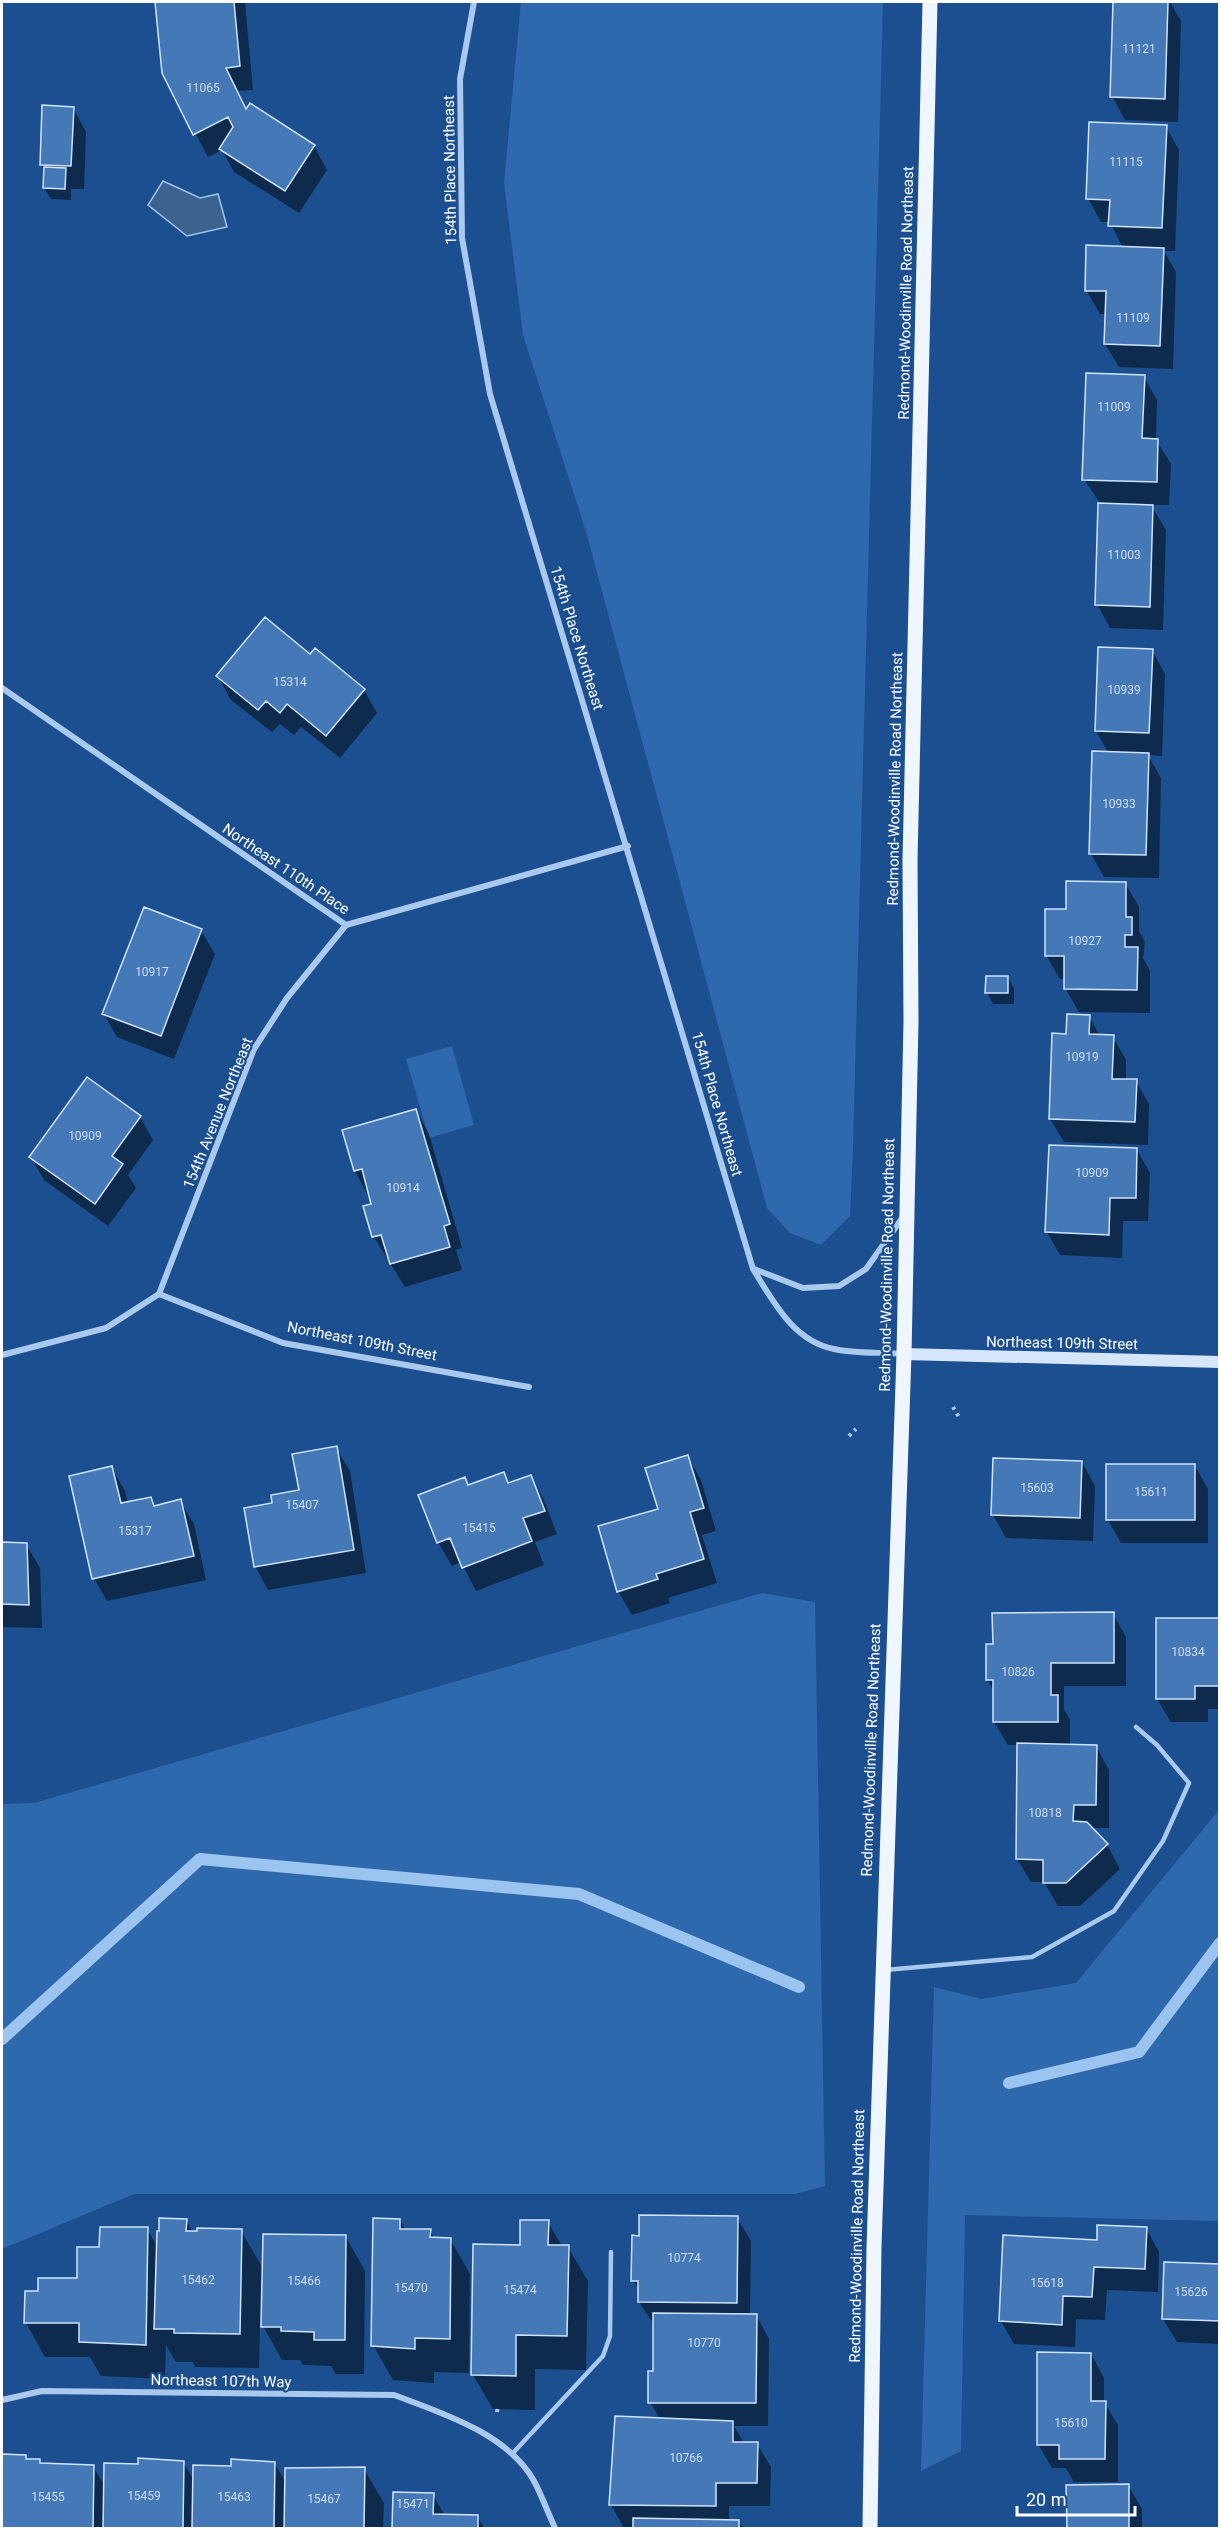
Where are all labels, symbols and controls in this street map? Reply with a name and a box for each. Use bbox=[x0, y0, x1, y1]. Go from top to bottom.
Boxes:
house number: 11121 bbox=[1122, 42, 1156, 56]
house number: 11065 bbox=[186, 81, 220, 95]
street label: 154th Place Northeast bbox=[440, 95, 460, 245]
house number: 11115 bbox=[1109, 155, 1143, 169]
street label: Redmond-Woodinville Road Northeast bbox=[895, 166, 917, 420]
house number: 11109 bbox=[1116, 311, 1150, 325]
house number: 11009 bbox=[1097, 400, 1131, 414]
house number: 11003 bbox=[1107, 548, 1141, 562]
street label: 154th Place Northeast bbox=[547, 564, 608, 712]
street label: Redmond-Woodinville Road Northeast bbox=[884, 652, 906, 906]
house number: 15314 bbox=[273, 675, 307, 689]
house number: 10939 bbox=[1107, 683, 1141, 697]
house number: 10933 bbox=[1102, 797, 1136, 811]
street label: Northeast 110th Place bbox=[219, 820, 353, 918]
house number: 10927 bbox=[1068, 934, 1102, 948]
house number: 10917 bbox=[135, 965, 169, 979]
street label: 154th Place Northeast bbox=[688, 1030, 746, 1178]
street label: 154th Avenue Northeast bbox=[179, 1035, 257, 1191]
house number: 10919 bbox=[1065, 1050, 1099, 1064]
house number: 10909 bbox=[68, 1129, 102, 1143]
street label: Redmond-Woodinville Road Northeast bbox=[876, 1138, 898, 1392]
house number: 10909 bbox=[1075, 1166, 1109, 1180]
house number: 10914 bbox=[386, 1181, 420, 1195]
street label: Northeast 109th Street bbox=[286, 1318, 438, 1364]
street label: Northeast 109th Street bbox=[986, 1333, 1138, 1353]
house number: 15603 bbox=[1020, 1481, 1054, 1495]
house number: 15611 bbox=[1134, 1485, 1168, 1499]
house number: 15407 bbox=[285, 1498, 319, 1512]
house number: 15415 bbox=[462, 1521, 496, 1535]
house number: 15317 bbox=[118, 1524, 152, 1538]
street label: Redmond-Woodinville Road Northeast bbox=[858, 1623, 884, 1877]
house number: 10834 bbox=[1171, 1645, 1205, 1659]
house number: 10826 bbox=[1001, 1665, 1035, 1679]
house number: 10818 bbox=[1028, 1806, 1062, 1820]
street label: Redmond-Woodinville Road Northeast bbox=[846, 2109, 868, 2363]
house number: 10774 bbox=[667, 2251, 701, 2265]
house number: 15462 bbox=[181, 2273, 215, 2287]
house number: 15466 bbox=[287, 2274, 321, 2288]
house number: 15618 bbox=[1030, 2276, 1064, 2290]
house number: 15470 bbox=[394, 2281, 428, 2295]
house number: 15474 bbox=[503, 2283, 537, 2297]
house number: 15626 bbox=[1174, 2285, 1208, 2299]
house number: 10770 bbox=[687, 2336, 721, 2350]
street label: Northeast 107th Way bbox=[150, 2371, 292, 2391]
house number: 15610 bbox=[1054, 2416, 1088, 2430]
house number: 10766 bbox=[669, 2451, 703, 2465]
scale bar bbox=[1017, 2479, 1136, 2517]
house number: 15459 bbox=[127, 2489, 161, 2503]
text: 20 m bbox=[1026, 2489, 1066, 2510]
house number: 15455 bbox=[31, 2490, 65, 2504]
house number: 15463 bbox=[217, 2490, 251, 2504]
house number: 15467 bbox=[307, 2492, 341, 2506]
house number: 15471 bbox=[396, 2497, 430, 2511]

